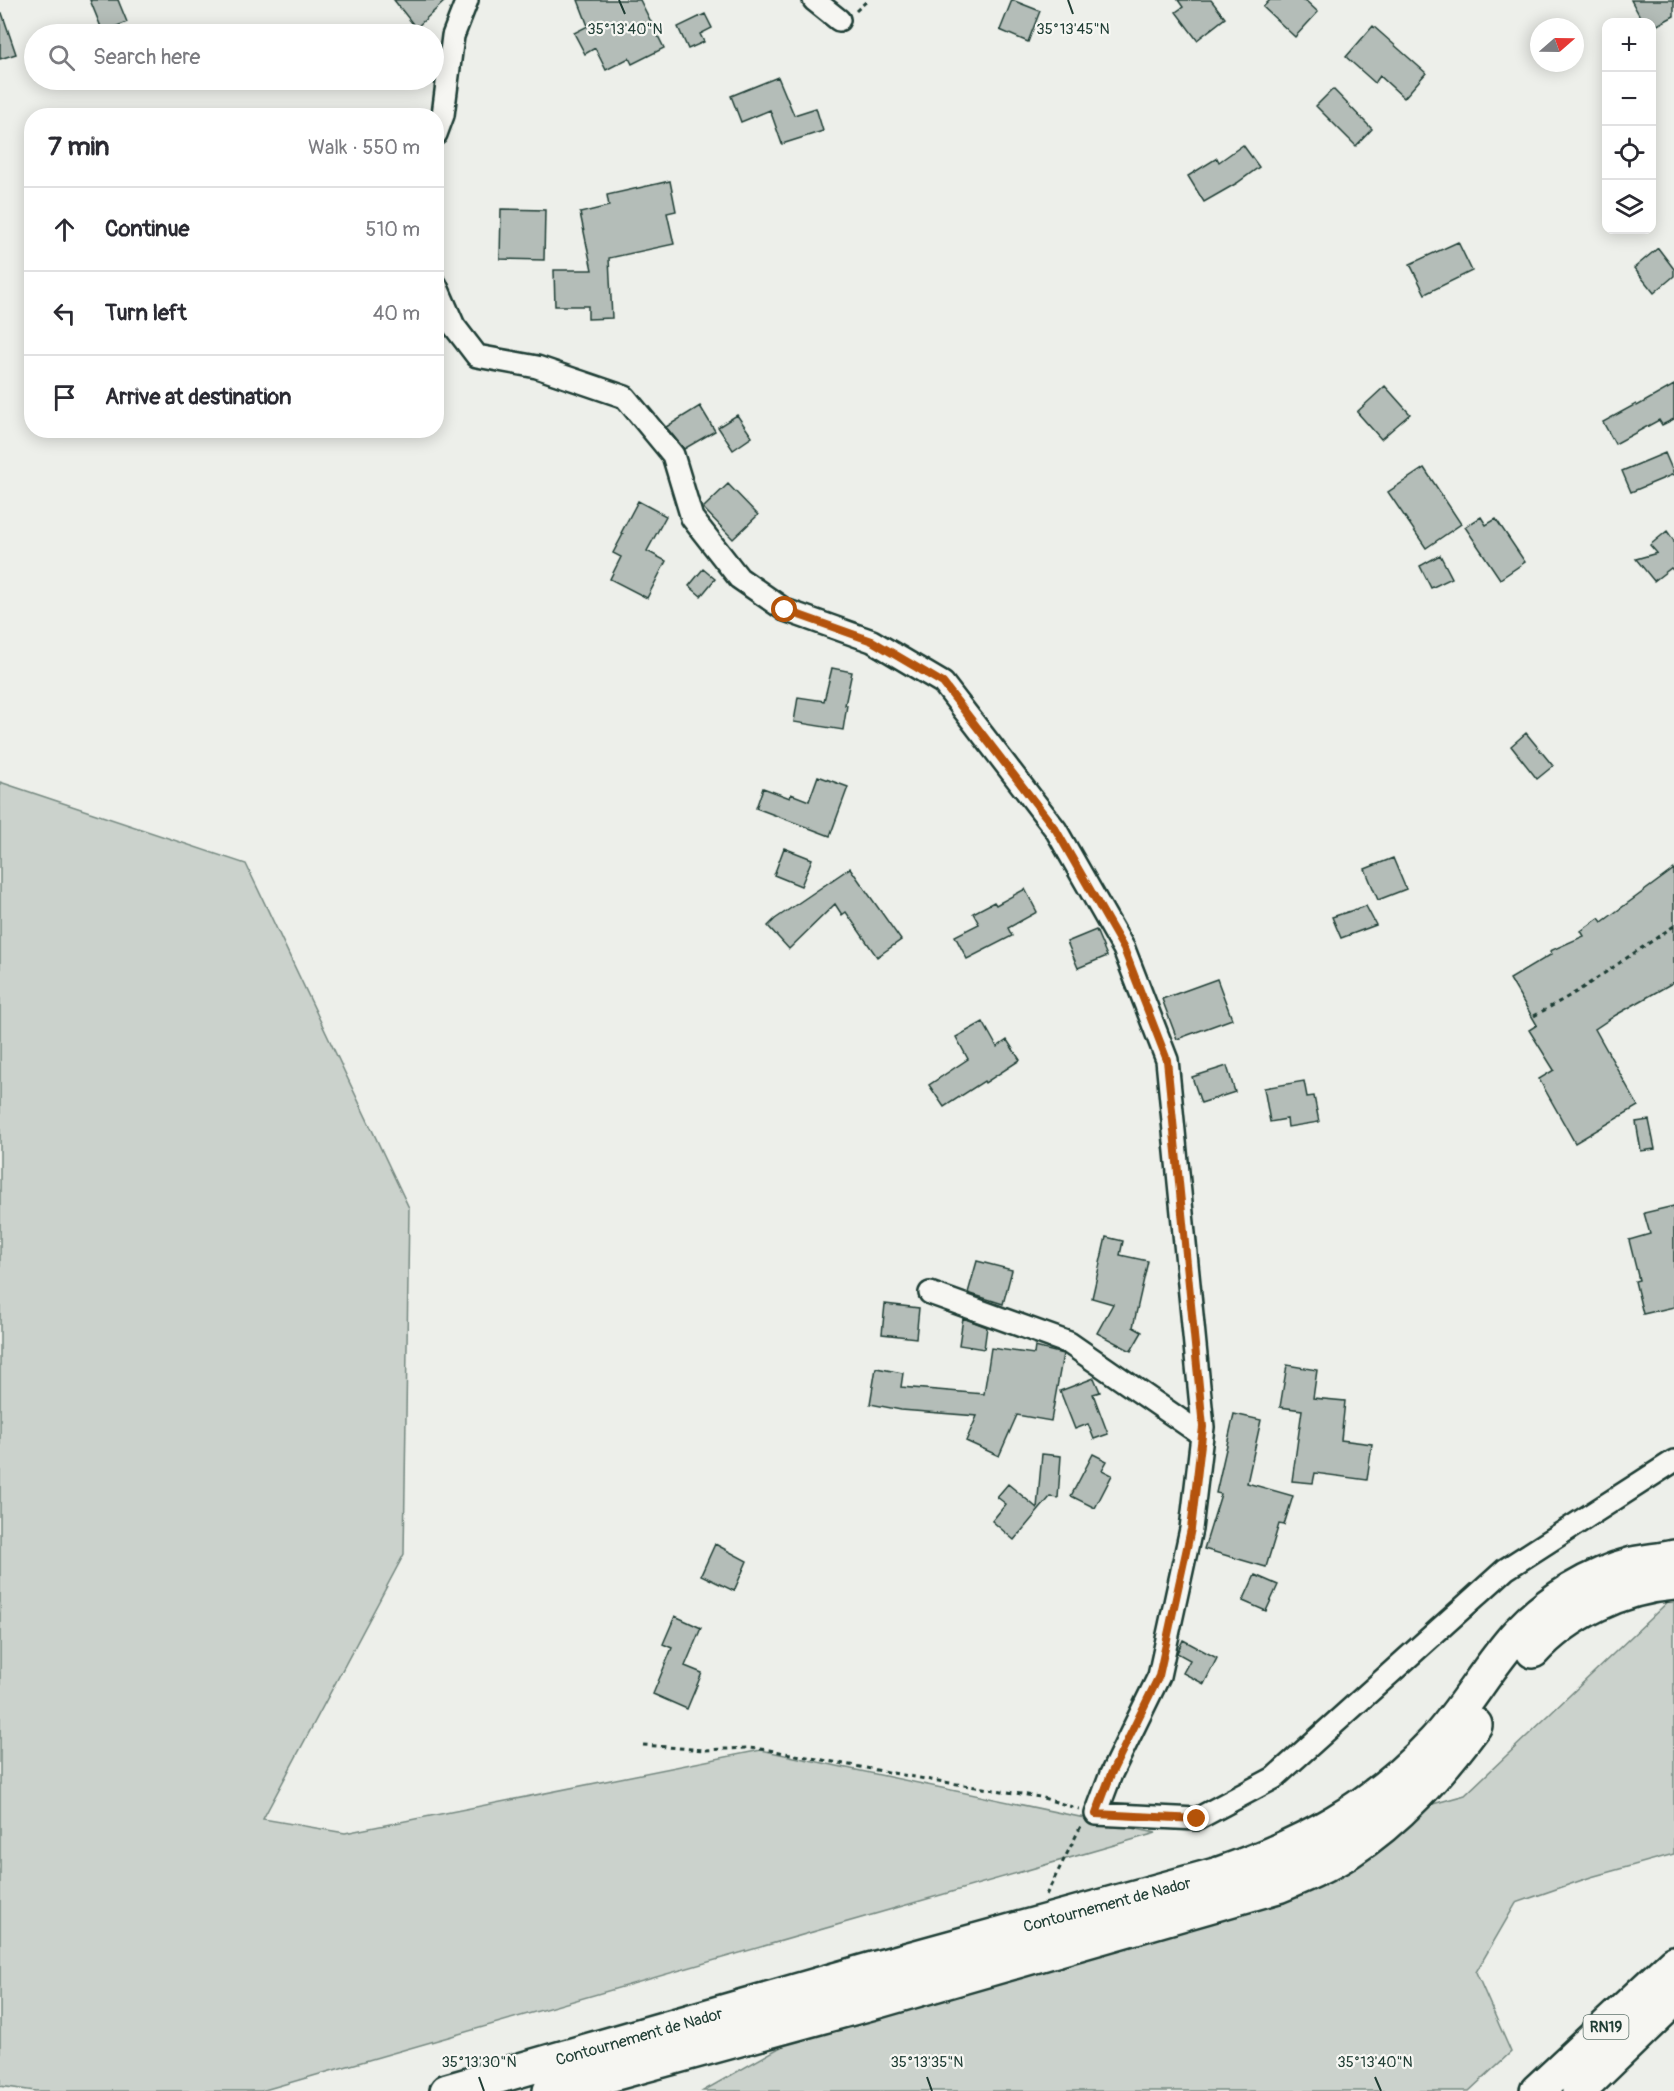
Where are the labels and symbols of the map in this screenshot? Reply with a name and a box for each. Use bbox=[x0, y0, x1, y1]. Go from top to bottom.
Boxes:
north arrow bbox=[1530, 18, 1584, 72]
text: 35°13'40"N bbox=[587, 20, 663, 39]
text: 35°13'45"N bbox=[1036, 20, 1110, 39]
route start bbox=[771, 596, 797, 622]
route end bbox=[1183, 1805, 1209, 1831]
street label: Contournement de Nador bbox=[1021, 1873, 1194, 1937]
street label: Contournement de Nador bbox=[553, 2003, 725, 2070]
road number: RN19 bbox=[1584, 2015, 1628, 2039]
text: 35°13'30"N bbox=[441, 2053, 517, 2072]
text: 35°13'35"N bbox=[890, 2053, 964, 2072]
text: 35°13'40"N bbox=[1337, 2053, 1413, 2072]

